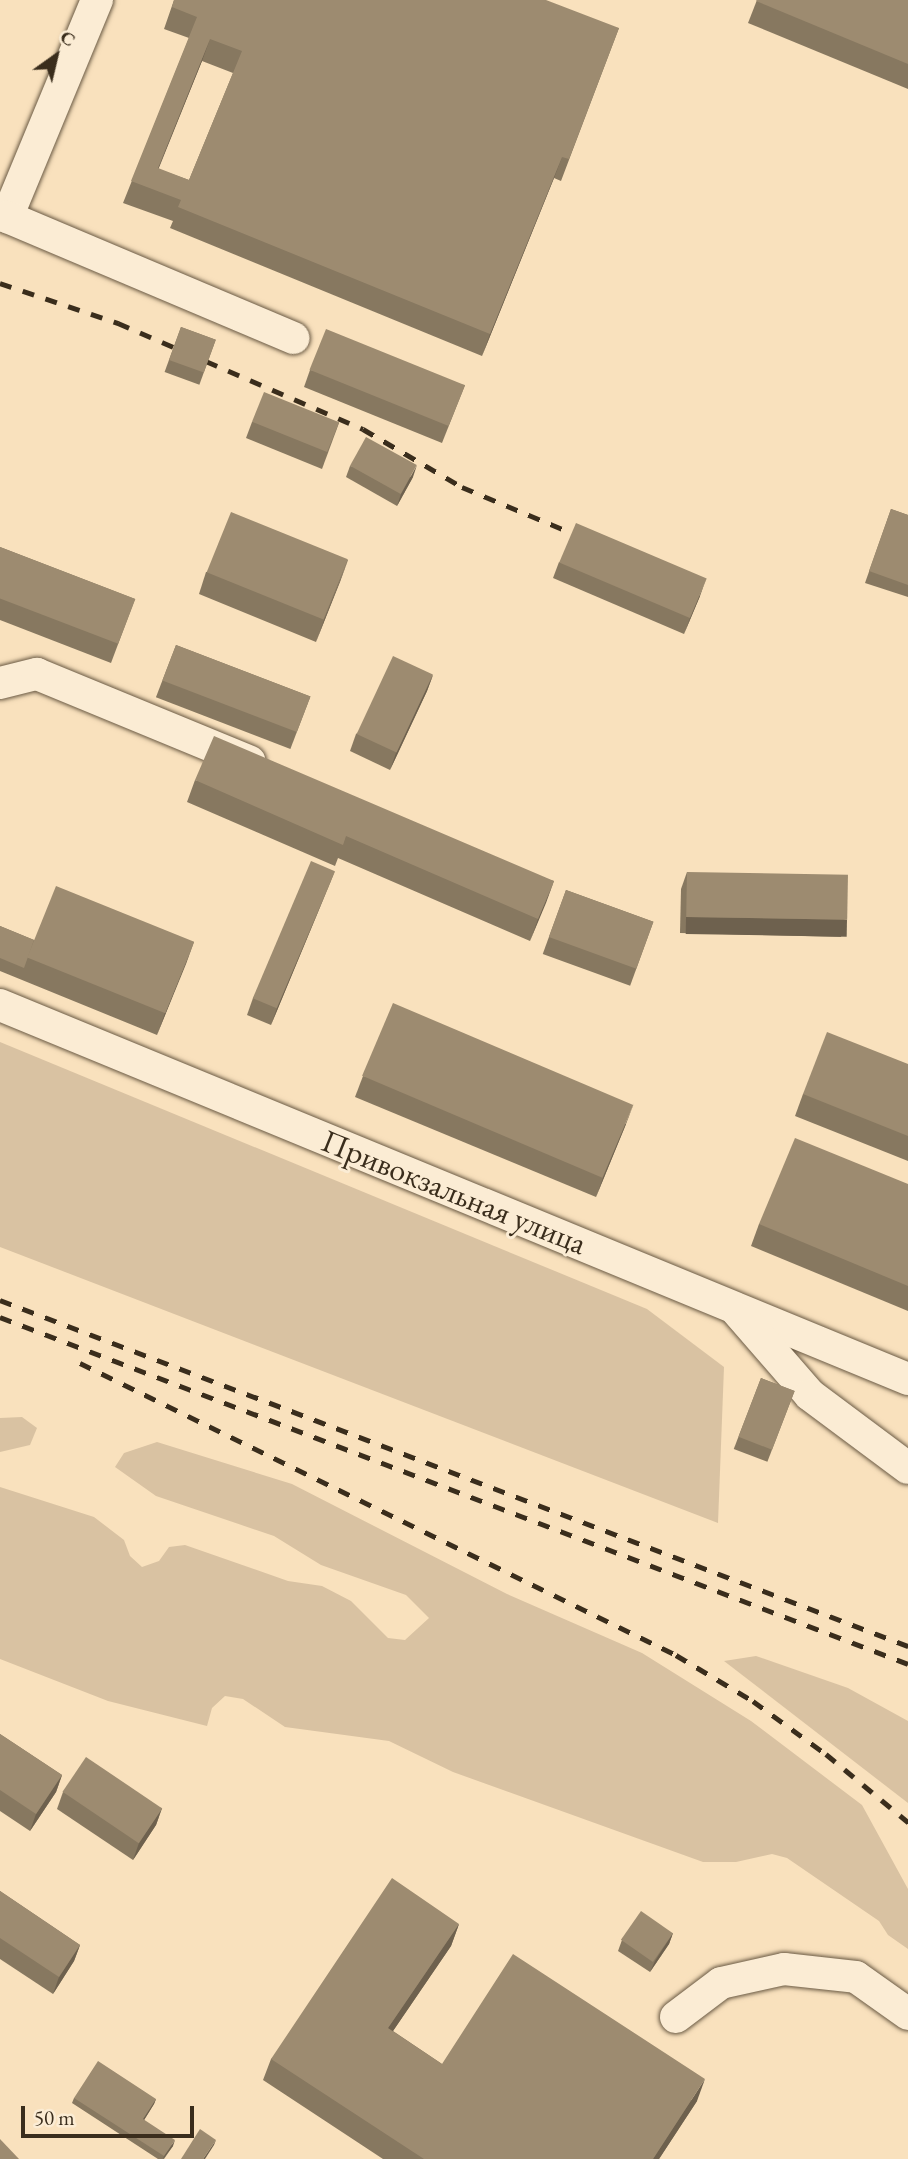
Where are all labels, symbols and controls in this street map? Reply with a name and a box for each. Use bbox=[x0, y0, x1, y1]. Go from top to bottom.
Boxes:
north arrow bbox=[21, 21, 91, 91]
text: С bbox=[55, 24, 81, 52]
street label: Привокзальная улица bbox=[316, 1121, 592, 1263]
scale bar bbox=[24, 2092, 198, 2136]
text: 50 m bbox=[34, 2104, 75, 2131]

